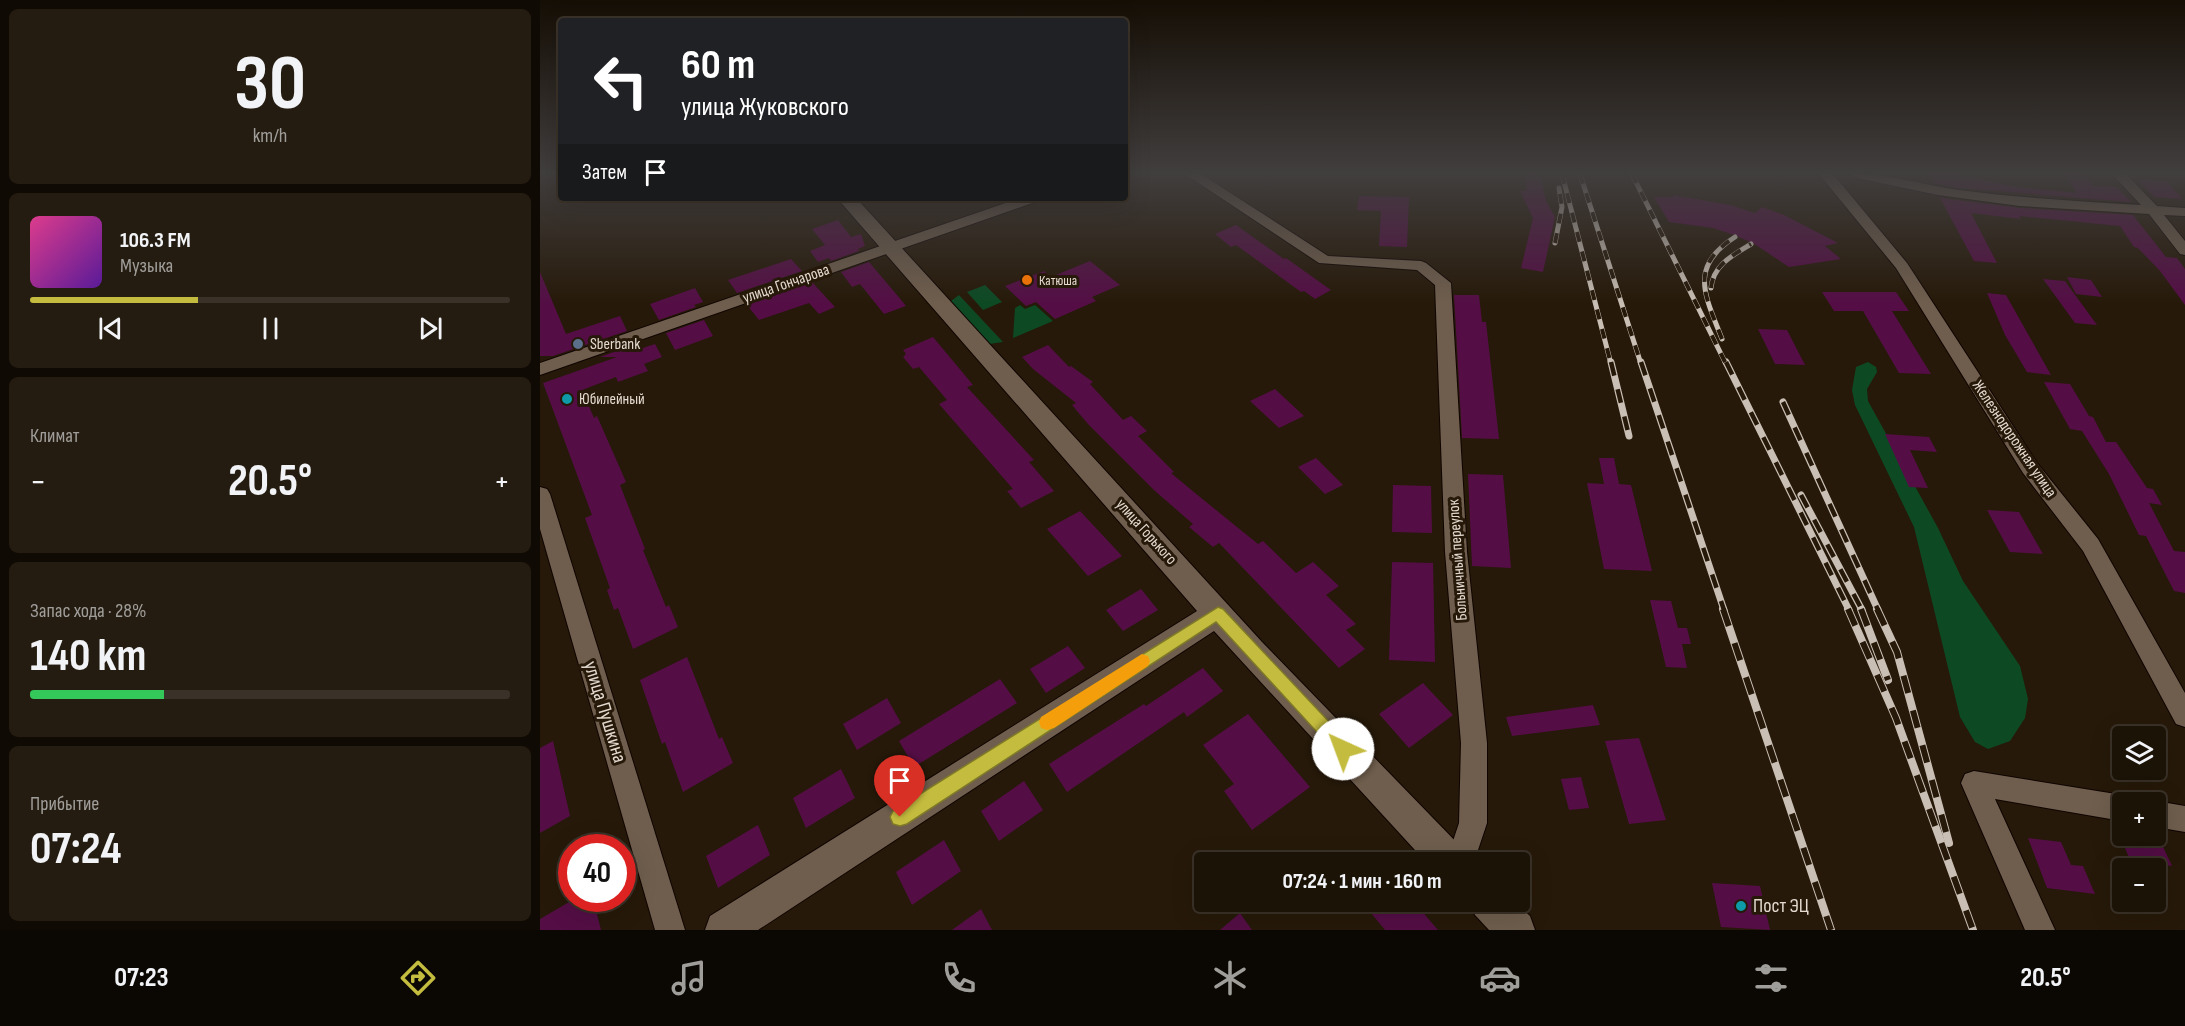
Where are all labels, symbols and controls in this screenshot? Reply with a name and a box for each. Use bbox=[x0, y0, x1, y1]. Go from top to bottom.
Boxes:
text: 30 bbox=[234, 38, 306, 131]
text: 60 m bbox=[681, 40, 755, 91]
icon: left bbox=[582, 42, 660, 120]
text: улица Жуковского bbox=[681, 91, 849, 123]
text: km/h bbox=[253, 124, 287, 148]
icon: arrive bbox=[639, 156, 672, 189]
text: Затем bbox=[582, 159, 627, 186]
text: 106.3 FM bbox=[120, 227, 191, 254]
text: Музыка bbox=[120, 254, 173, 278]
street label: улица Гончарова bbox=[740, 260, 832, 308]
place label: Катюша bbox=[1039, 272, 1077, 289]
marker: Катюша bbox=[1020, 273, 1034, 287]
icon: previous bbox=[94, 312, 127, 345]
icon: pause bbox=[254, 312, 287, 345]
icon: next bbox=[414, 312, 447, 345]
place label: Sberbank bbox=[590, 335, 640, 354]
marker: Sberbank bbox=[571, 337, 585, 351]
street label: Железнодорожная улица bbox=[1968, 377, 2060, 501]
place label: Юбилейный bbox=[579, 390, 645, 409]
marker: Юбилейный bbox=[560, 392, 574, 406]
text: Климат bbox=[30, 424, 80, 448]
text: 20.5° bbox=[228, 454, 312, 509]
text: − bbox=[30, 462, 46, 502]
text: + bbox=[494, 462, 510, 502]
street label: улица Горького bbox=[1111, 495, 1181, 569]
street label: Больничный переулок bbox=[1444, 498, 1472, 621]
text: Запас хода · 28% bbox=[30, 599, 147, 623]
text: 140 km bbox=[30, 629, 146, 684]
street label: улица Пушкина bbox=[578, 658, 632, 766]
position arrow bbox=[1311, 717, 1375, 781]
map controls bbox=[2112, 726, 2166, 912]
button: layers bbox=[2112, 726, 2166, 780]
pin bbox=[874, 755, 925, 817]
icon: arrive bbox=[883, 764, 916, 797]
text: Прибытие bbox=[30, 792, 99, 816]
button: + bbox=[2112, 792, 2166, 846]
text: 07:24 bbox=[30, 822, 121, 877]
speed limit sign: 40 bbox=[558, 834, 636, 912]
button: − bbox=[2112, 858, 2166, 912]
text: 07:24 · 1 мин · 160 m bbox=[1283, 868, 1442, 895]
place label: Пост ЭЦ bbox=[1753, 894, 1809, 918]
marker: Пост ЭЦ bbox=[1734, 899, 1748, 913]
icon: directions bbox=[397, 957, 439, 999]
icon: music bbox=[668, 957, 710, 999]
icon: phone bbox=[938, 957, 980, 999]
icon: climate bbox=[1209, 957, 1251, 999]
icon: car bbox=[1479, 957, 1521, 999]
icon: filters bbox=[1750, 957, 1792, 999]
text: 07:23 bbox=[114, 962, 169, 994]
text: 20.5° bbox=[2020, 962, 2071, 994]

